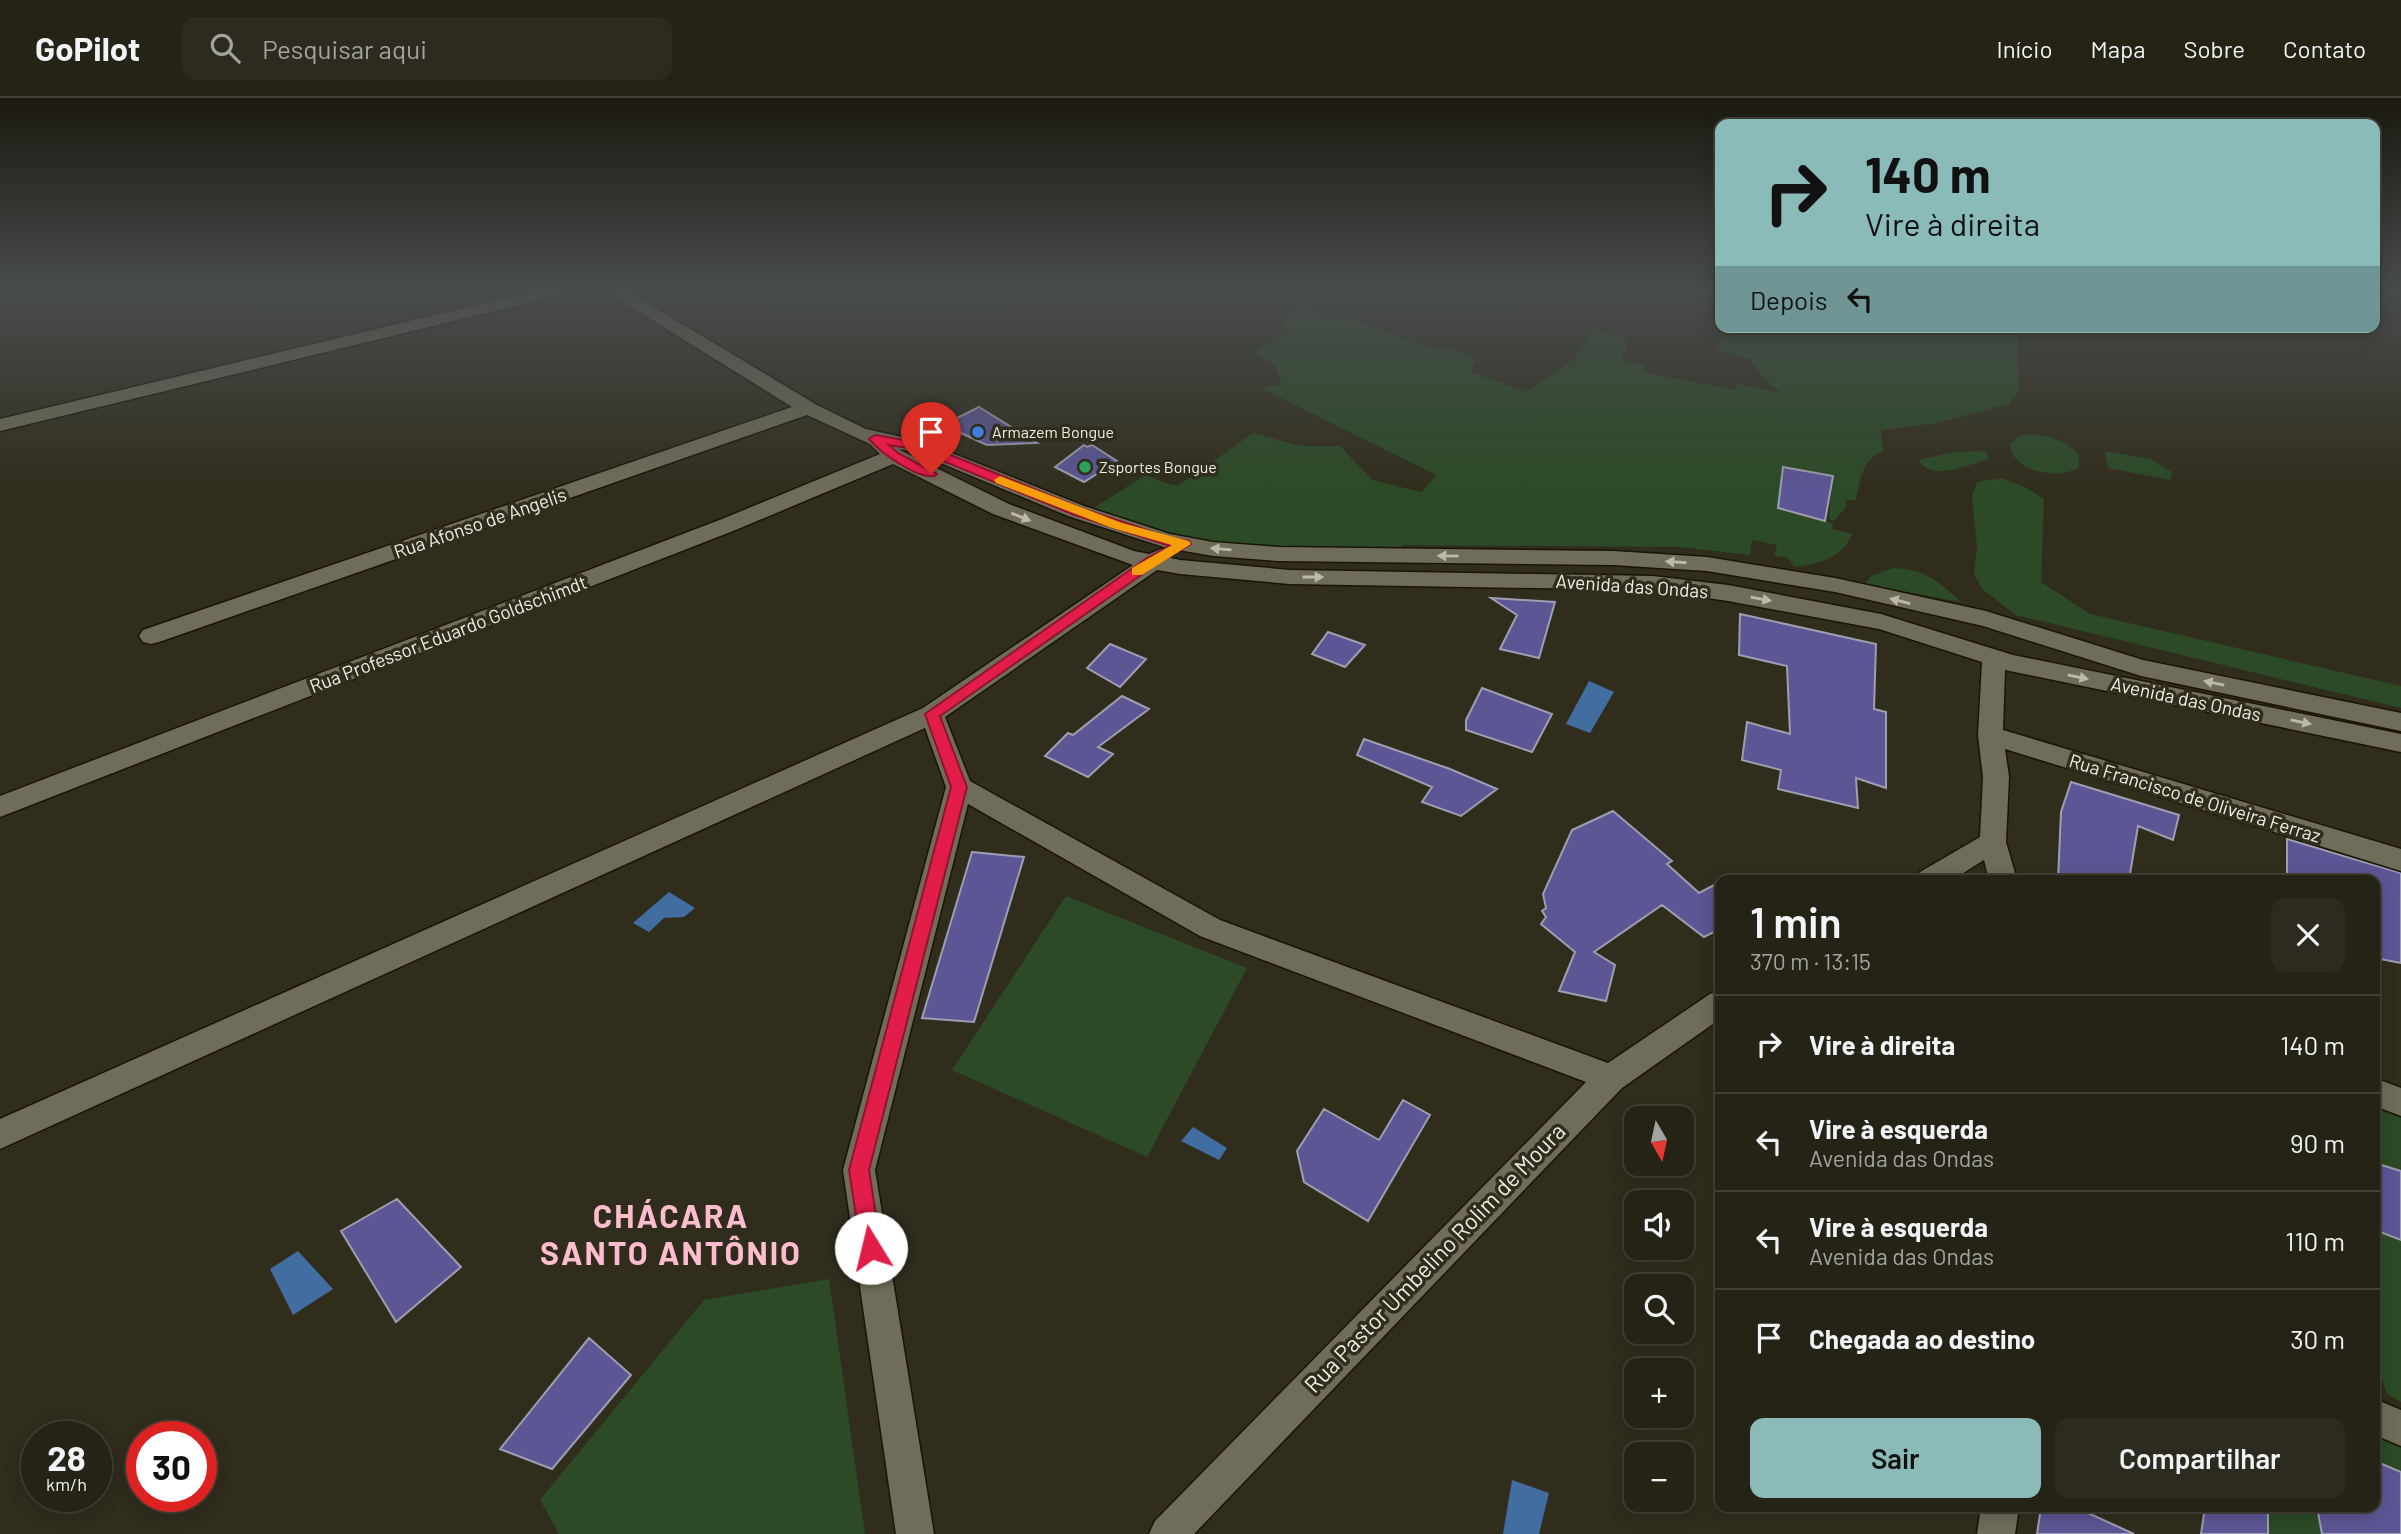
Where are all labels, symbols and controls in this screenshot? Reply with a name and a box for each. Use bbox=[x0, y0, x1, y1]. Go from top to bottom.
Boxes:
search box bbox=[182, 17, 672, 80]
text: GoPilot bbox=[35, 28, 140, 68]
icon: search bbox=[206, 29, 244, 67]
text: Pesquisar aqui bbox=[262, 33, 427, 64]
text: Início bbox=[1997, 34, 2053, 63]
text: Mapa bbox=[2091, 34, 2145, 63]
text: Sobre bbox=[2183, 34, 2245, 63]
text: Contato bbox=[2283, 34, 2366, 63]
text: 140 m bbox=[1865, 144, 1991, 203]
icon: right bbox=[1750, 147, 1841, 238]
text: Vire à direita bbox=[1865, 204, 2040, 242]
icon: left bbox=[1841, 280, 1879, 318]
text: Depois bbox=[1750, 284, 1827, 315]
pin bbox=[901, 402, 961, 474]
icon: arrive bbox=[912, 413, 950, 451]
place label: Armazem Bongue bbox=[992, 422, 1114, 441]
marker: Armazem Bongue bbox=[970, 424, 986, 440]
place label: Zsportes Bongue bbox=[1099, 457, 1217, 476]
marker: Zsportes Bongue bbox=[1077, 459, 1093, 475]
street label: Rua Afonso de Angelis bbox=[390, 482, 569, 563]
one-way arrow bbox=[1010, 511, 1031, 522]
one-way arrow bbox=[1210, 543, 1232, 554]
one-way arrow bbox=[1437, 550, 1459, 562]
one-way arrow bbox=[1665, 557, 1687, 568]
street label: Avenida das Ondas bbox=[1555, 569, 1709, 602]
street label: Rua Professor Eduardo Goldschimdt bbox=[306, 570, 590, 697]
one-way arrow bbox=[1302, 571, 1324, 583]
one-way arrow bbox=[1750, 594, 1772, 605]
one-way arrow bbox=[1889, 595, 1911, 606]
street label: Avenida das Ondas bbox=[2109, 671, 2263, 726]
one-way arrow bbox=[2067, 672, 2089, 683]
one-way arrow bbox=[2203, 678, 2225, 689]
one-way arrow bbox=[2290, 717, 2312, 728]
street label: Rua Francisco de Oliveira Ferraz bbox=[2067, 748, 2324, 847]
text: 1 min bbox=[1750, 896, 1842, 946]
button: close bbox=[2271, 898, 2345, 972]
text: 370 m · 13:15 bbox=[1750, 947, 1871, 975]
icon: right bbox=[1750, 1025, 1788, 1063]
text: Vire à direita bbox=[1809, 1029, 1955, 1060]
text: 140 m bbox=[2280, 1029, 2345, 1060]
north arrow bbox=[1624, 1106, 1694, 1176]
map controls bbox=[1624, 1106, 1694, 1512]
text: Vire à esquerda bbox=[1809, 1113, 1988, 1144]
street label: Rua Pastor Umbelino Rolim de Moura bbox=[1298, 1117, 1571, 1398]
icon: left bbox=[1750, 1123, 1788, 1161]
text: 90 m bbox=[2290, 1127, 2345, 1158]
text: Avenida das Ondas bbox=[1809, 1144, 1994, 1172]
button: sound bbox=[1624, 1190, 1694, 1260]
district label: CHÁCARA SANTO ANTÔNIO bbox=[540, 1196, 802, 1271]
position arrow bbox=[834, 1211, 908, 1285]
text: Vire à esquerda bbox=[1809, 1211, 1988, 1242]
icon: left bbox=[1750, 1221, 1788, 1259]
text: 110 m bbox=[2285, 1225, 2345, 1256]
text: Avenida das Ondas bbox=[1809, 1242, 1994, 1270]
button: search bbox=[1624, 1274, 1694, 1344]
icon: arrive bbox=[1750, 1319, 1788, 1357]
text: Chegada ao destino bbox=[1809, 1323, 2035, 1354]
text: 30 m bbox=[2290, 1323, 2345, 1354]
button: + bbox=[1624, 1358, 1694, 1428]
button: Sair bbox=[1750, 1418, 2041, 1498]
button: Compartilhar bbox=[2055, 1418, 2345, 1498]
speed limit sign: 30 bbox=[126, 1421, 217, 1512]
text: 28 bbox=[47, 1436, 86, 1478]
button: − bbox=[1624, 1442, 1694, 1512]
text: km/h bbox=[46, 1473, 87, 1495]

